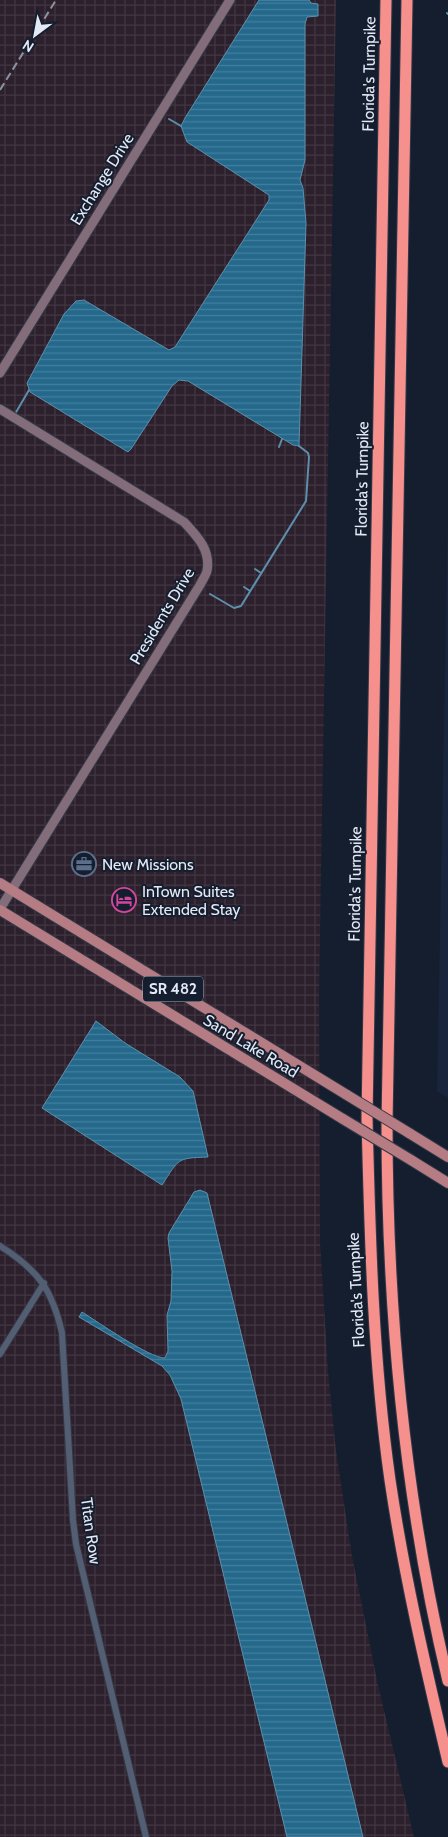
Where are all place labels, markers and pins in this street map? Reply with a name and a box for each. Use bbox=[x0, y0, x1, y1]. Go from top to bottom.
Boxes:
office icon: New Missions bbox=[71, 851, 97, 877]
place label: New Missions bbox=[102, 855, 194, 874]
place label: InTown Suites Extended Stay bbox=[142, 882, 240, 919]
hotel icon: InTown Suites Extended Stay bbox=[111, 887, 137, 913]

